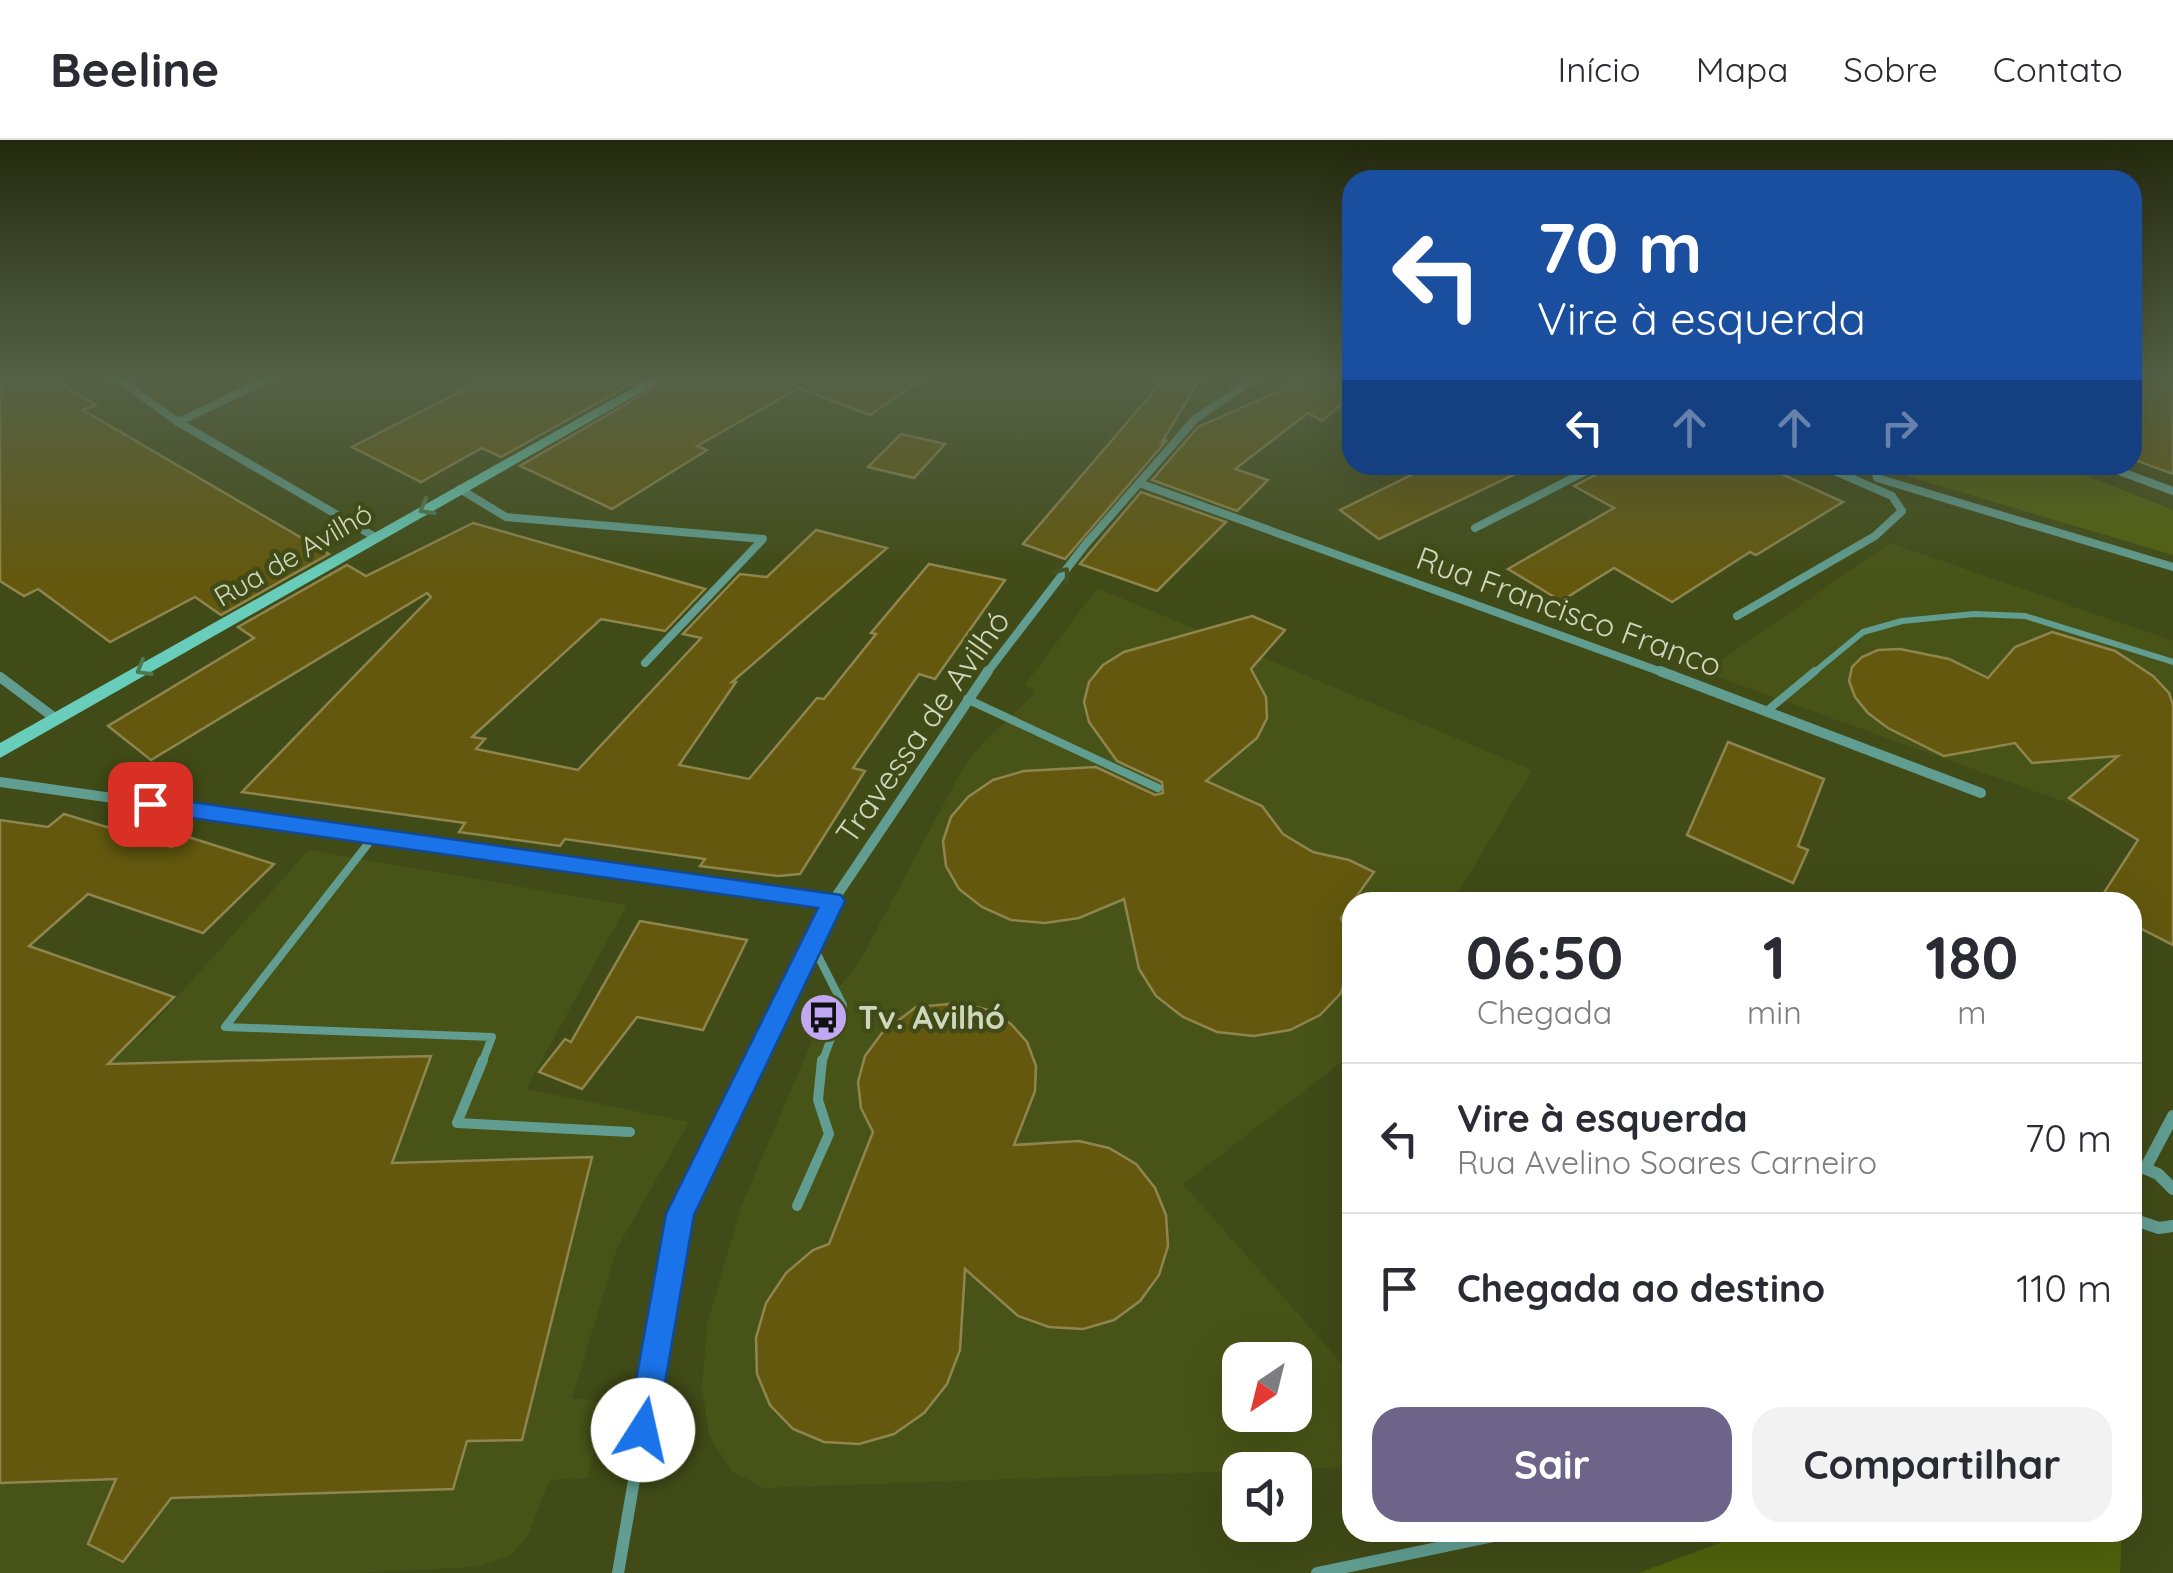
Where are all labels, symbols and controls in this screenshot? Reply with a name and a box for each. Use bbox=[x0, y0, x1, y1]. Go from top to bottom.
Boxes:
text: Beeline bbox=[50, 39, 219, 99]
text: Início bbox=[1558, 47, 1641, 91]
text: Mapa bbox=[1696, 47, 1788, 91]
text: Sobre bbox=[1843, 47, 1938, 91]
text: Contato bbox=[1993, 47, 2123, 91]
text: 70 m bbox=[1537, 203, 1703, 291]
icon: left bbox=[1372, 210, 1502, 340]
text: Vire à esquerda bbox=[1537, 290, 1866, 346]
icon: left bbox=[1557, 400, 1612, 455]
icon: ahead bbox=[1662, 400, 1717, 455]
icon: ahead bbox=[1767, 400, 1822, 455]
icon: right bbox=[1872, 400, 1927, 455]
street label: Rua de Avilhó bbox=[207, 495, 378, 614]
one-way arrow bbox=[419, 496, 437, 516]
street label: Rua Francisco Franco bbox=[1411, 537, 1727, 685]
one-way arrow bbox=[1051, 567, 1068, 585]
street label: Travessa de Avilhó bbox=[827, 602, 1018, 851]
one-way arrow bbox=[136, 657, 154, 676]
pin bbox=[108, 762, 193, 847]
icon: arrive bbox=[123, 777, 178, 832]
text: 06:50 bbox=[1466, 919, 1623, 994]
text: 1 bbox=[1763, 919, 1786, 994]
text: 180 bbox=[1925, 919, 2018, 994]
bus stop icon: Tv. Avilhó bbox=[797, 992, 849, 1044]
text: Chegada bbox=[1477, 992, 1612, 1032]
text: min bbox=[1747, 992, 1802, 1032]
text: m bbox=[1957, 992, 1986, 1032]
place label: Tv. Avilhó bbox=[858, 997, 1005, 1037]
text: Vire à esquerda bbox=[1457, 1094, 1748, 1142]
icon: left bbox=[1372, 1111, 1427, 1166]
text: 70 m bbox=[2025, 1114, 2112, 1162]
text: Rua Avelino Soares Carneiro bbox=[1457, 1142, 1877, 1182]
icon: arrive bbox=[1372, 1261, 1427, 1316]
text: Chegada ao destino bbox=[1457, 1264, 1825, 1312]
text: 110 m bbox=[2016, 1264, 2112, 1312]
north arrow bbox=[1222, 1342, 1312, 1432]
map controls bbox=[1222, 1342, 1312, 1542]
position arrow bbox=[591, 1378, 695, 1482]
button: Sair bbox=[1372, 1407, 1732, 1522]
button: Compartilhar bbox=[1752, 1407, 2112, 1522]
button: sound bbox=[1222, 1452, 1312, 1542]

